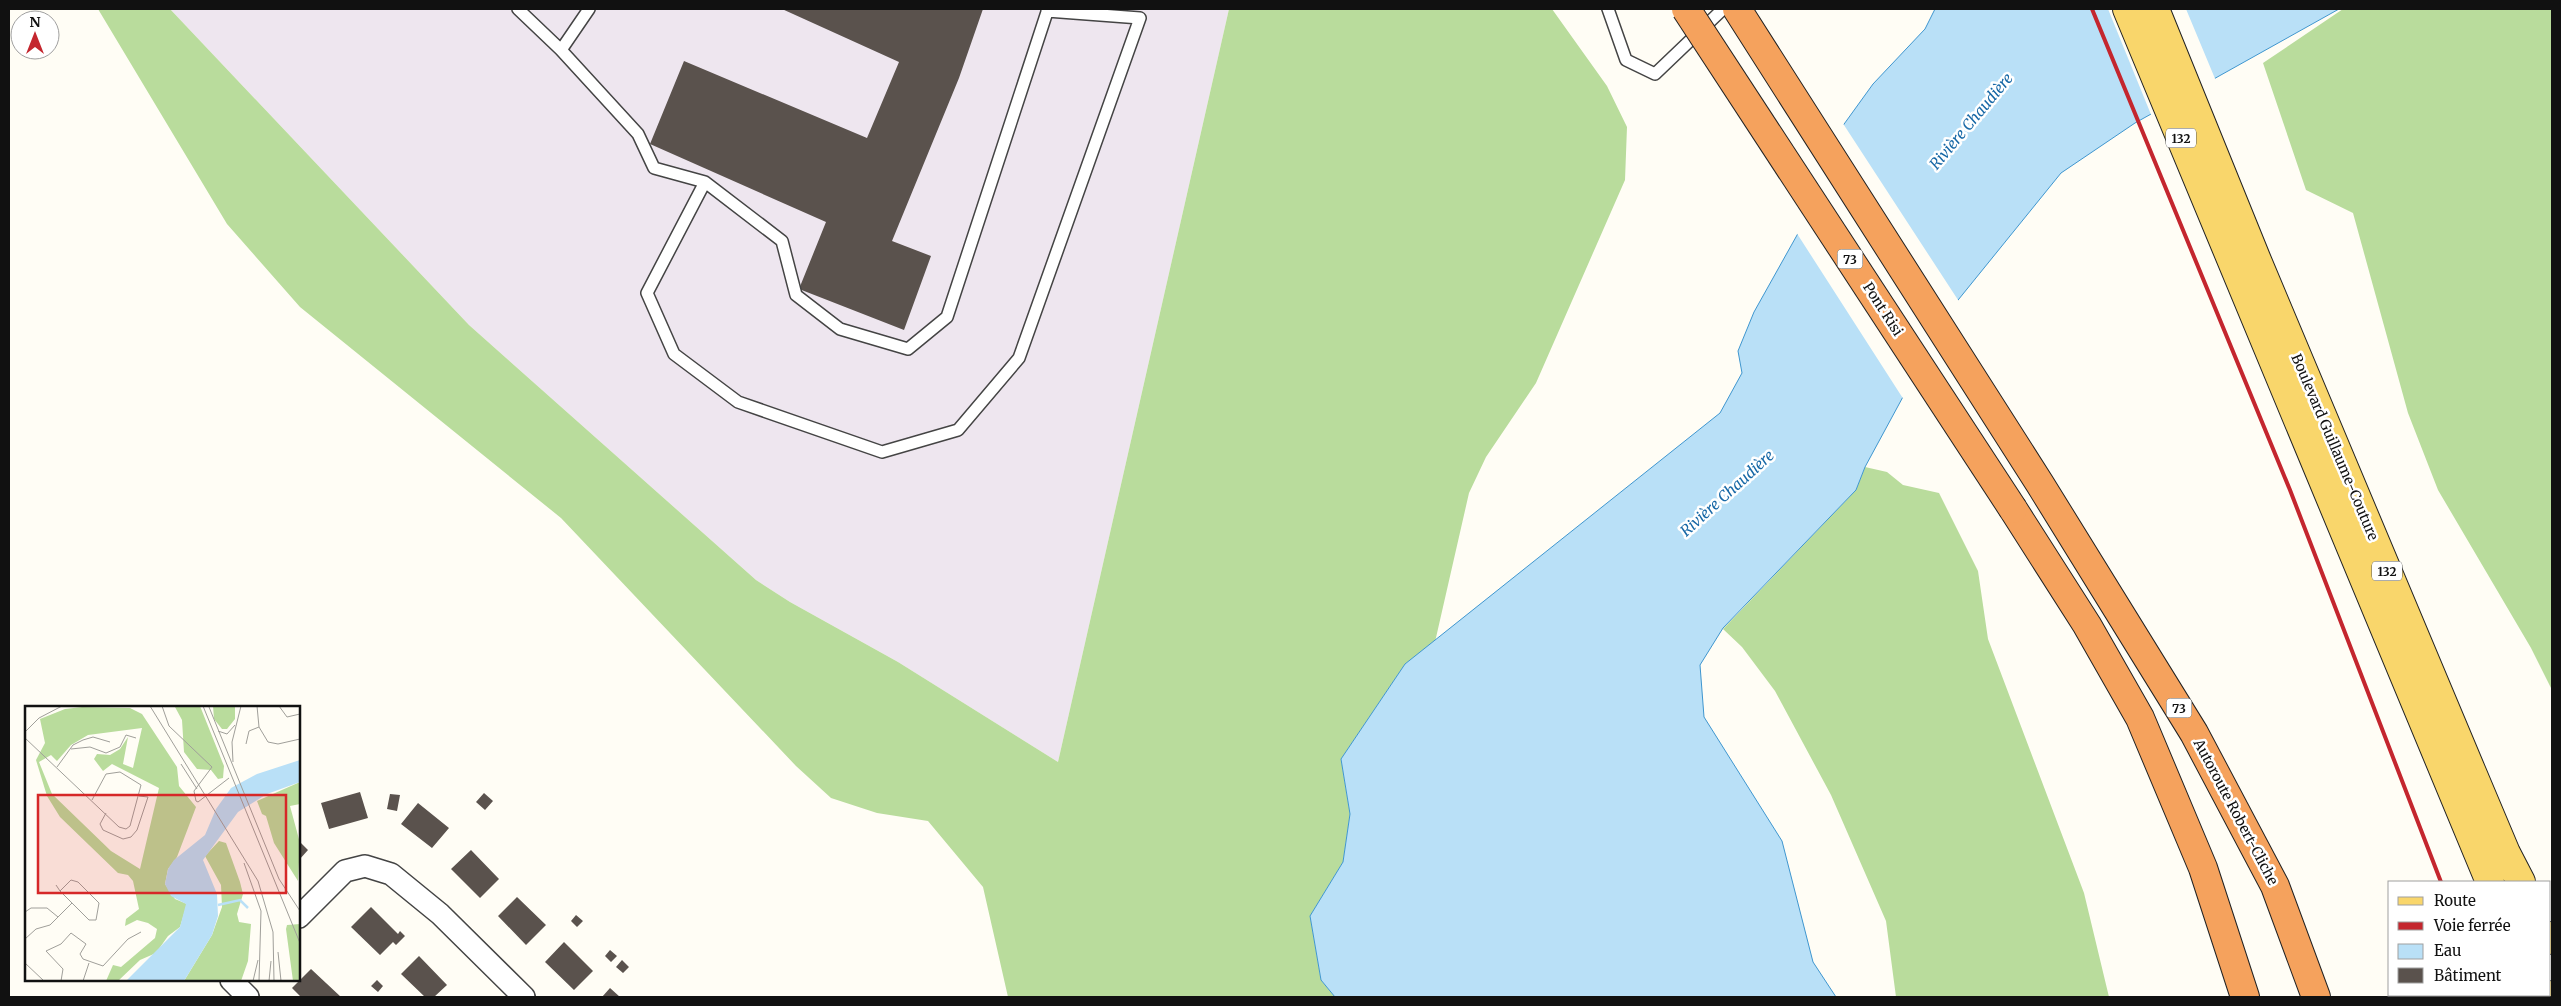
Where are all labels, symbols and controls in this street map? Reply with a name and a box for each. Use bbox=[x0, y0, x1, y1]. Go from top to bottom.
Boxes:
north arrow bbox=[10, 10, 60, 60]
text: N bbox=[29, 13, 41, 31]
water label: Rivière Chaudière bbox=[1925, 69, 2017, 173]
road number: 132 bbox=[2166, 128, 2196, 148]
road number: 73 bbox=[1838, 250, 1862, 268]
street label: Pont Risi bbox=[1859, 279, 1907, 340]
street label: Boulevard Guillaume-Couture bbox=[2287, 351, 2383, 543]
water label: Rivière Chaudière bbox=[1676, 446, 1778, 540]
road number: 132 bbox=[2372, 562, 2402, 580]
road number: 73 bbox=[2166, 698, 2192, 718]
inset map bbox=[25, 706, 300, 981]
street label: Autoroute Robert-Cliche bbox=[2189, 735, 2282, 888]
legend bbox=[2388, 881, 2551, 996]
text: Route bbox=[2434, 891, 2476, 910]
text: Voie ferrée bbox=[2433, 916, 2511, 935]
text: Eau bbox=[2434, 941, 2461, 960]
text: Bâtiment bbox=[2434, 966, 2502, 985]

